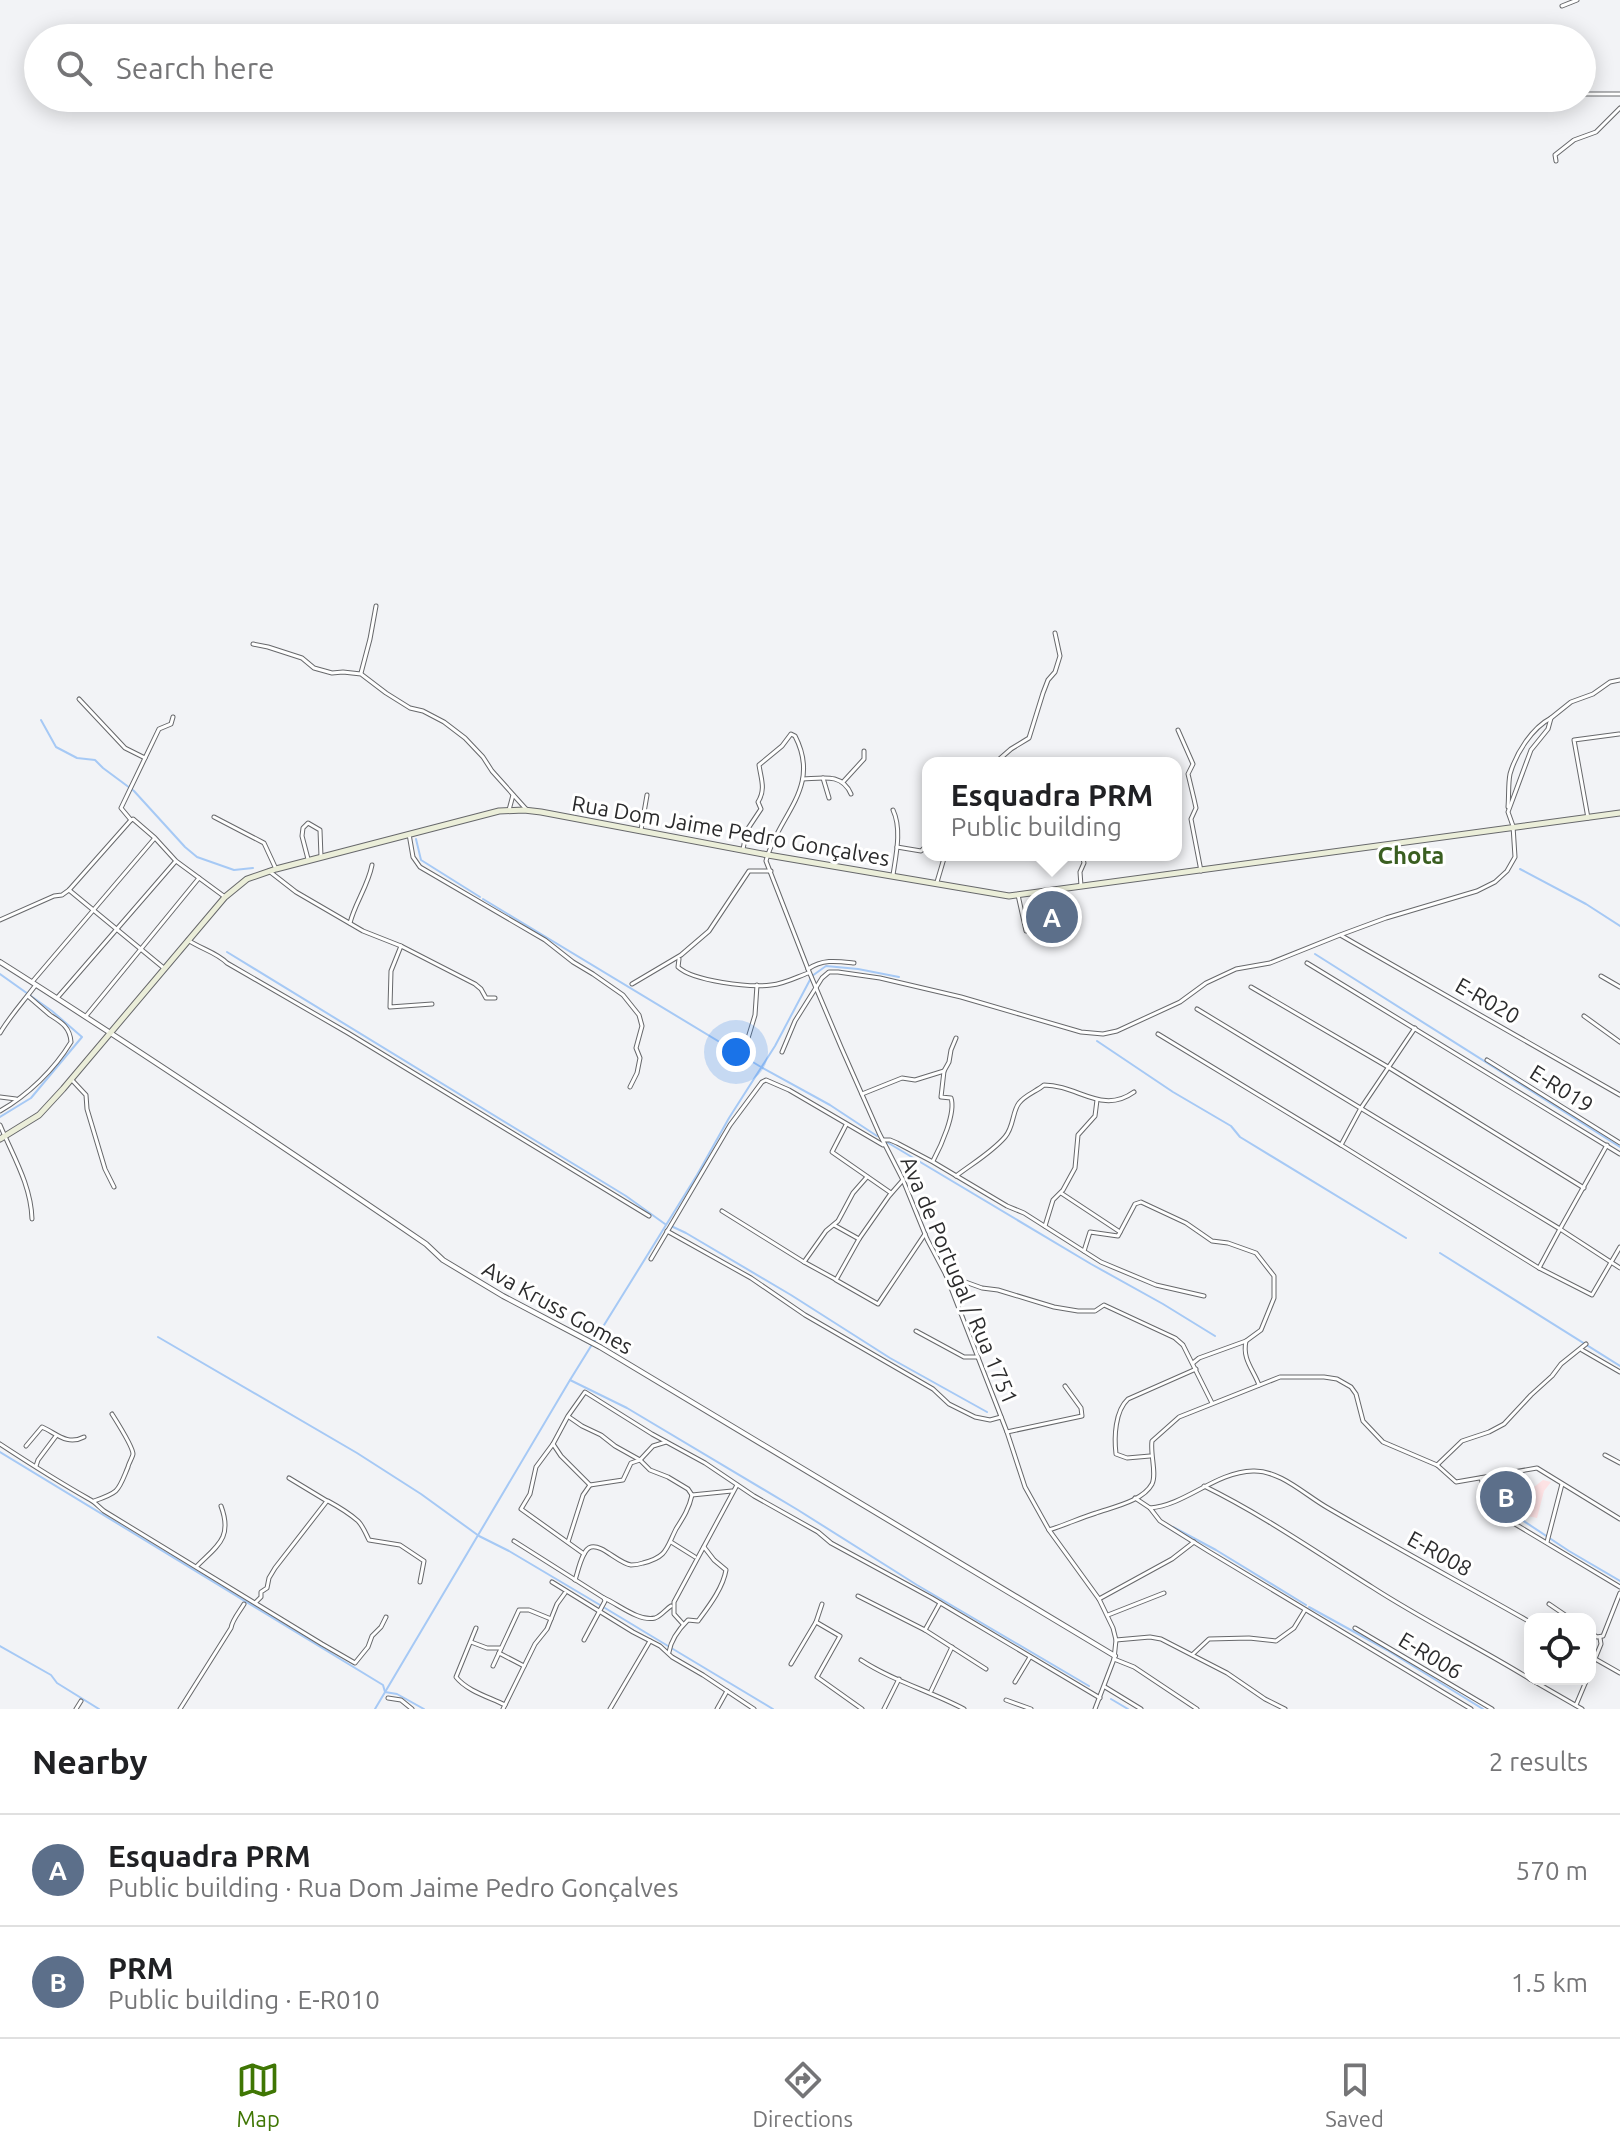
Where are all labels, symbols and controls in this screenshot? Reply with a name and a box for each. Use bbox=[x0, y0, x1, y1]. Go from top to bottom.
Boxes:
search box bbox=[24, 24, 1596, 112]
icon: search bbox=[52, 46, 96, 90]
text: Search here bbox=[116, 51, 275, 85]
popup bbox=[922, 757, 1182, 861]
text: Esquadra PRM bbox=[951, 778, 1153, 812]
street label: Rua Dom Jaime Pedro Gonçalves bbox=[570, 790, 892, 870]
text: Public building bbox=[951, 812, 1122, 841]
district label: Chota bbox=[1378, 842, 1444, 869]
pin: A bbox=[1026, 887, 1078, 947]
street label: E-R020 bbox=[1452, 972, 1524, 1028]
your location bbox=[716, 1032, 756, 1072]
street label: E-R019 bbox=[1526, 1059, 1598, 1117]
street label: Ava de Portugal / Rua 1751 bbox=[896, 1152, 1024, 1408]
street label: Ava Kruss Gomes bbox=[479, 1255, 637, 1359]
pin: B bbox=[1480, 1467, 1532, 1527]
street label: E-R008 bbox=[1403, 1525, 1477, 1581]
map controls bbox=[1524, 1613, 1596, 1685]
button: locate bbox=[1524, 1613, 1596, 1685]
street label: E-R006 bbox=[1395, 1626, 1467, 1684]
text: Nearby bbox=[32, 1742, 147, 1780]
text: 2 results bbox=[1489, 1747, 1588, 1776]
text: Esquadra PRM bbox=[108, 1839, 311, 1873]
text: A bbox=[49, 1856, 67, 1885]
text: 570 m bbox=[1516, 1856, 1588, 1885]
text: Public building · Rua Dom Jaime Pedro Gonçalves bbox=[108, 1873, 678, 1902]
text: PRM bbox=[108, 1951, 173, 1985]
text: B bbox=[49, 1968, 67, 1997]
text: 1.5 km bbox=[1511, 1968, 1588, 1997]
text: Public building · E-R010 bbox=[108, 1985, 380, 2014]
tab: Map bbox=[236, 2058, 280, 2131]
tab: Directions bbox=[752, 2058, 853, 2131]
tab: Saved bbox=[1325, 2058, 1384, 2131]

